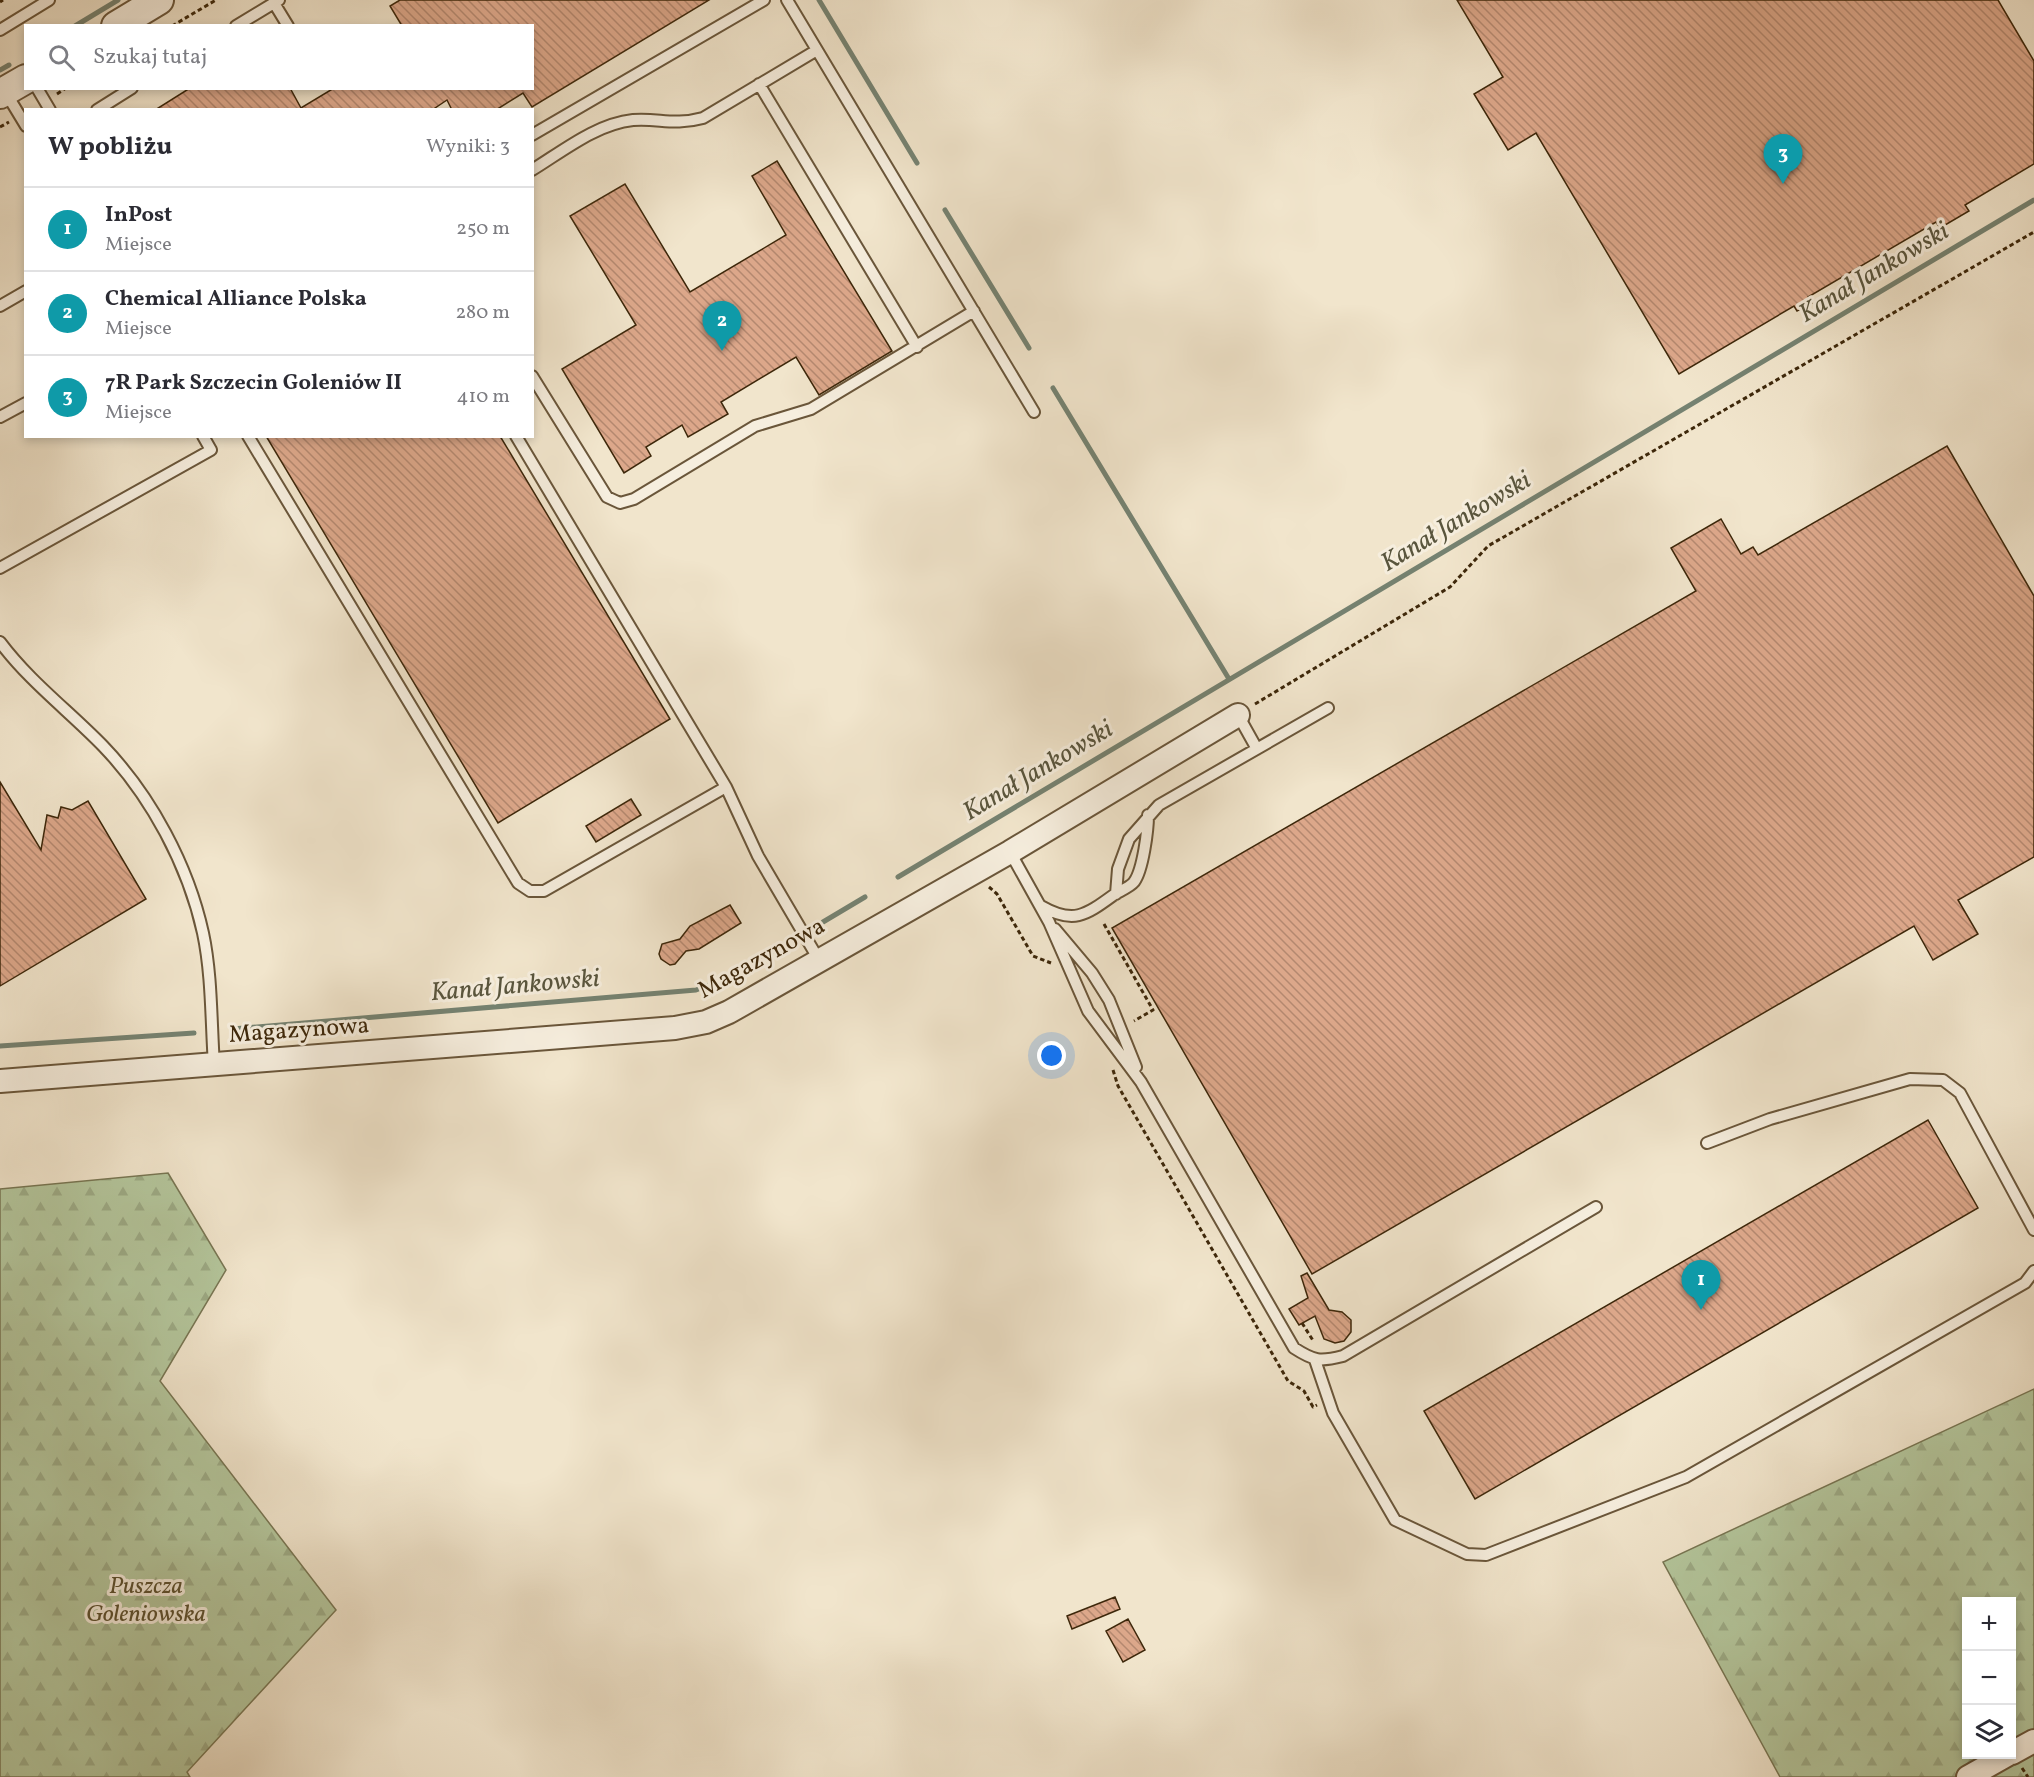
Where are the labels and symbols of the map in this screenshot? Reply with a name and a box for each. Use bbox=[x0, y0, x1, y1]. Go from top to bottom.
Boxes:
pin: 3 bbox=[1764, 134, 1802, 184]
water label: Kanał Jankowski bbox=[1792, 214, 1956, 332]
pin: 2 bbox=[702, 302, 742, 351]
water label: Kanał Jankowski bbox=[1374, 463, 1538, 581]
water label: Kanał Jankowski bbox=[956, 712, 1120, 830]
street label: Magazynowa bbox=[692, 910, 832, 1008]
water label: Kanał Jankowski bbox=[429, 961, 602, 1011]
street label: Magazynowa bbox=[228, 1009, 370, 1053]
your location bbox=[1037, 1041, 1066, 1070]
pin: 1 bbox=[1682, 1260, 1720, 1310]
park label: Puszcza Goleniowska bbox=[86, 1570, 206, 1632]

